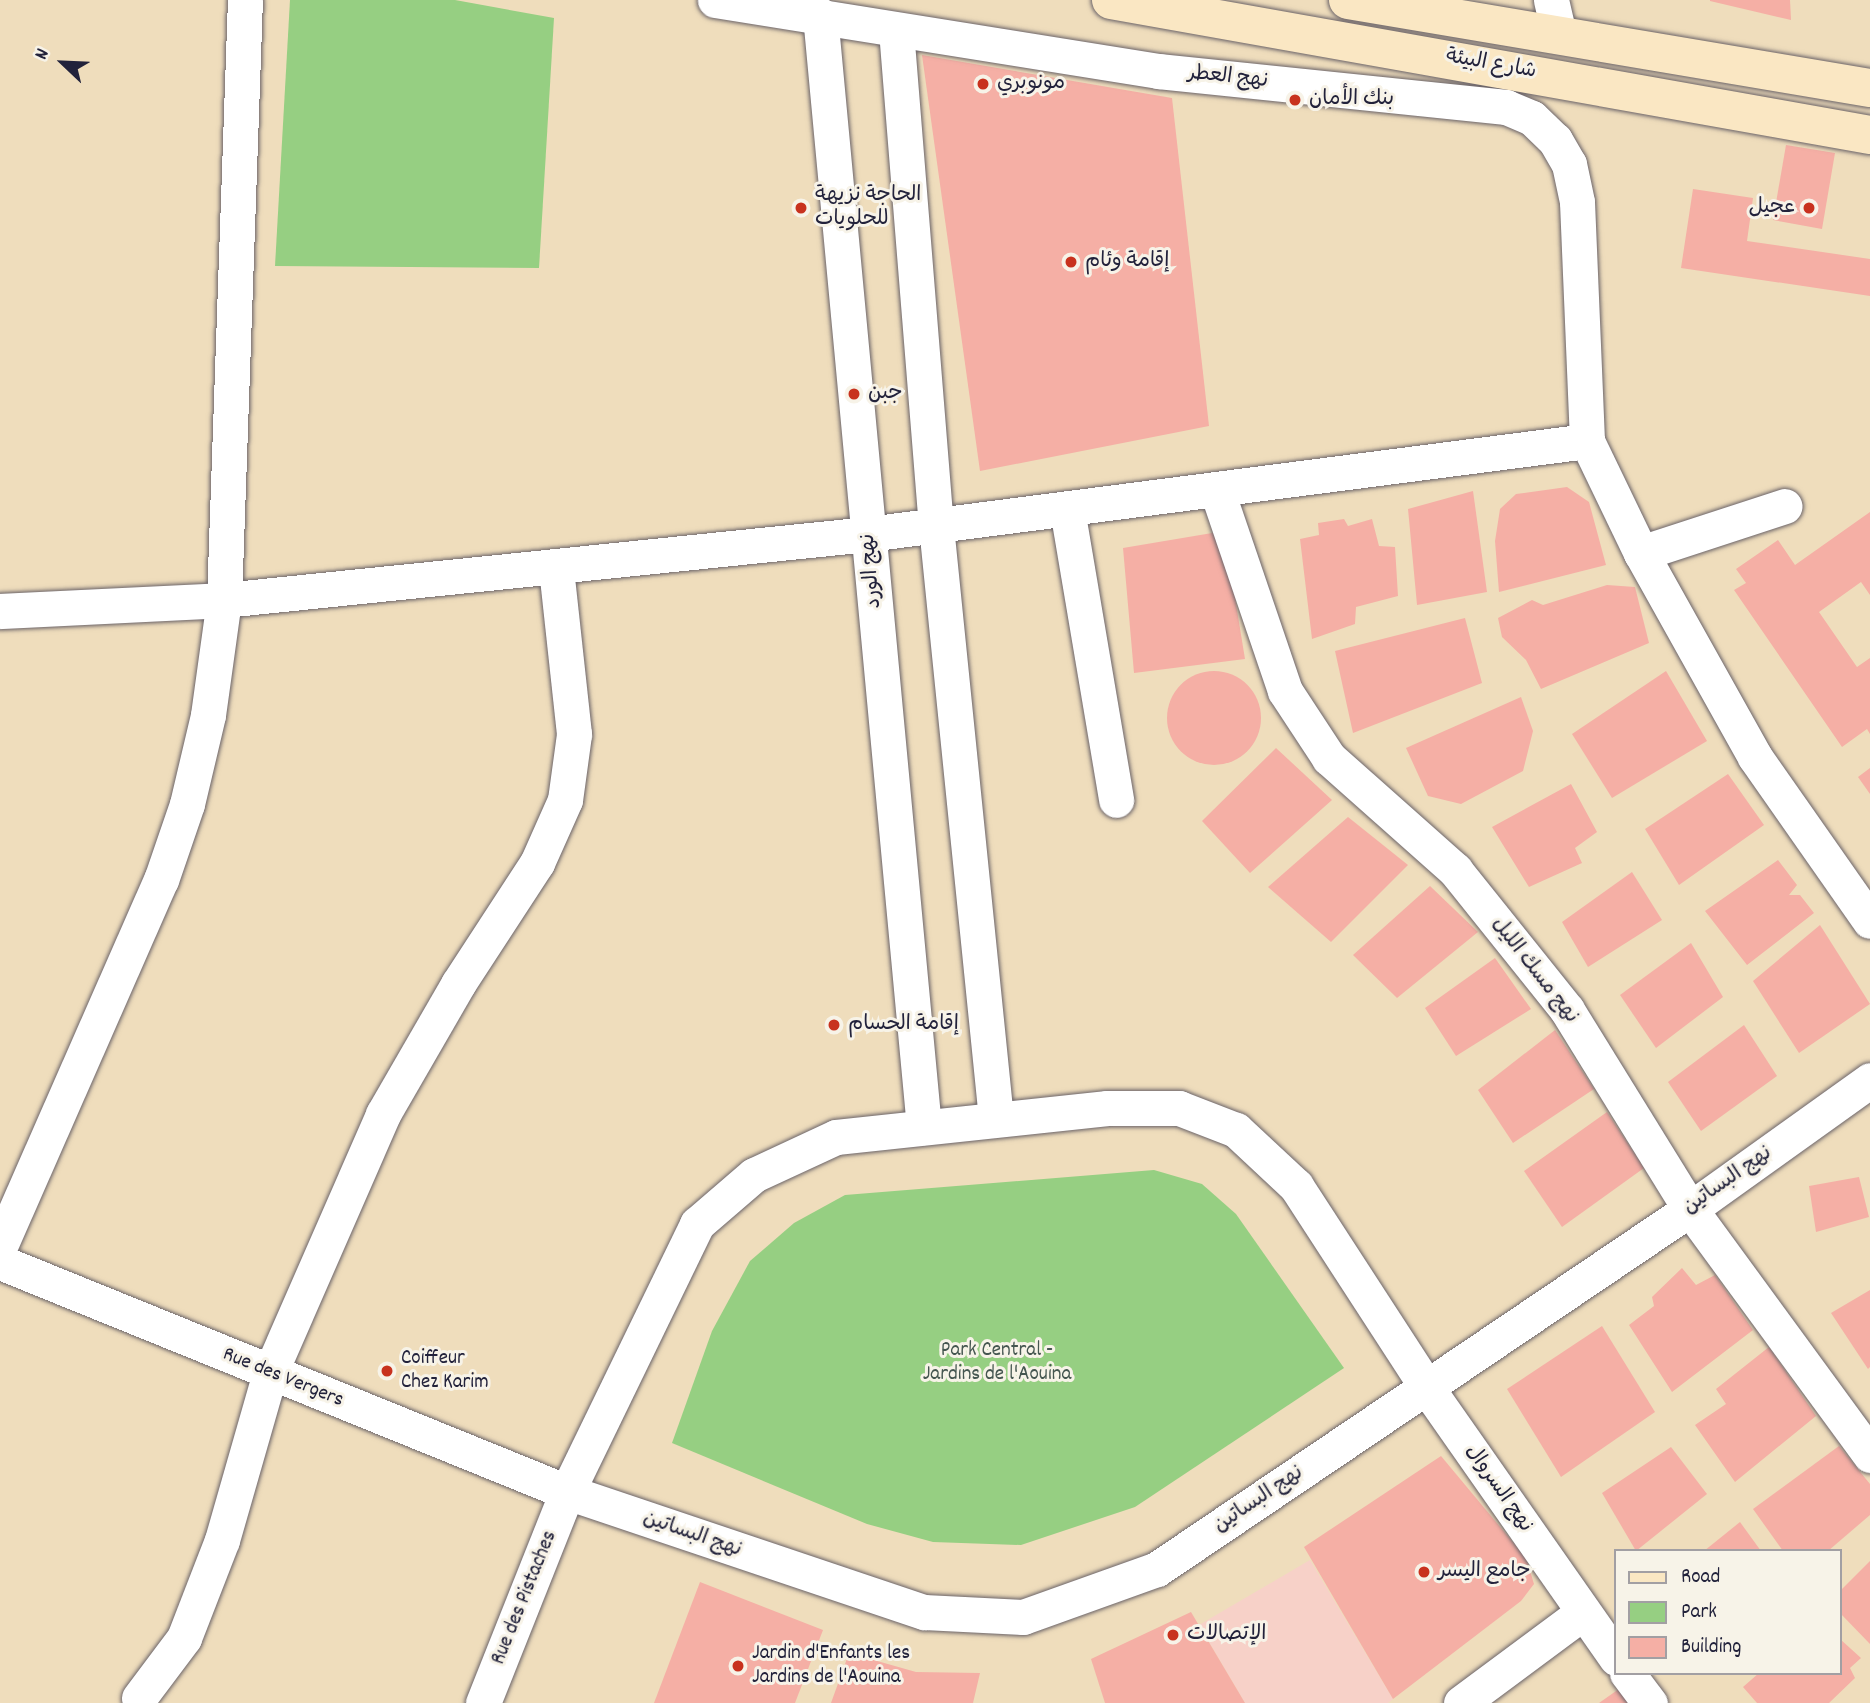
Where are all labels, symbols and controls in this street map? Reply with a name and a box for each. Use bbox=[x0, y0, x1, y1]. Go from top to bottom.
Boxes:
north arrow bbox=[28, 28, 98, 98]
text: N bbox=[29, 45, 57, 64]
street label: شارع البيئة bbox=[1444, 45, 1538, 85]
street label: نهج العطر bbox=[1187, 61, 1269, 95]
place label: مونوبري bbox=[997, 71, 1065, 97]
marker: مونوبري bbox=[975, 76, 991, 92]
place label: بنك الأمان bbox=[1309, 87, 1394, 113]
marker: بنك الأمان bbox=[1287, 92, 1303, 108]
place label: الحاجة نزيهة للحلويات bbox=[815, 183, 921, 233]
place label: عجيل bbox=[1748, 195, 1795, 221]
marker: الحاجة نزيهة للحلويات bbox=[793, 200, 809, 216]
marker: عجيل bbox=[1801, 200, 1817, 216]
place label: إقامة وئام bbox=[1085, 249, 1170, 275]
marker: إقامة وئام bbox=[1063, 254, 1079, 270]
place label: جبن bbox=[868, 381, 903, 407]
marker: جبن bbox=[846, 386, 862, 402]
street label: نهج الورد bbox=[856, 532, 888, 610]
street label: نهج مسك الليل bbox=[1485, 913, 1583, 1029]
place label: إقامة الحسام bbox=[848, 1012, 959, 1038]
marker: إقامة الحسام bbox=[826, 1017, 842, 1033]
street label: نهج البساتين bbox=[1679, 1141, 1777, 1221]
park label: Park Central - Jardins de l'Aouina bbox=[923, 1338, 1071, 1388]
street label: Rue des Vergers bbox=[219, 1342, 347, 1414]
place label: Coiffeur Chez Karim bbox=[401, 1346, 489, 1396]
marker: Coiffeur Chez Karim bbox=[379, 1363, 395, 1379]
street label: نهج السروال bbox=[1459, 1440, 1537, 1538]
street label: نهج البساتين bbox=[1209, 1461, 1309, 1539]
street label: نهج البساتين bbox=[639, 1506, 745, 1564]
street label: Rue des Pistaches bbox=[487, 1527, 563, 1669]
legend bbox=[1615, 1549, 1842, 1675]
place label: جامع اليسر bbox=[1438, 1559, 1531, 1585]
text: Road bbox=[1681, 1563, 1720, 1593]
marker: جامع اليسر bbox=[1416, 1564, 1432, 1580]
text: Park bbox=[1681, 1598, 1717, 1628]
place label: الإتصالات bbox=[1187, 1622, 1266, 1648]
marker: الإتصالات bbox=[1165, 1627, 1181, 1643]
text: Building bbox=[1681, 1633, 1741, 1663]
place label: Jardin d'Enfants les Jardins de l'Aouina bbox=[752, 1641, 910, 1691]
marker: Jardin d'Enfants les Jardins de l'Aouina bbox=[730, 1658, 746, 1674]

